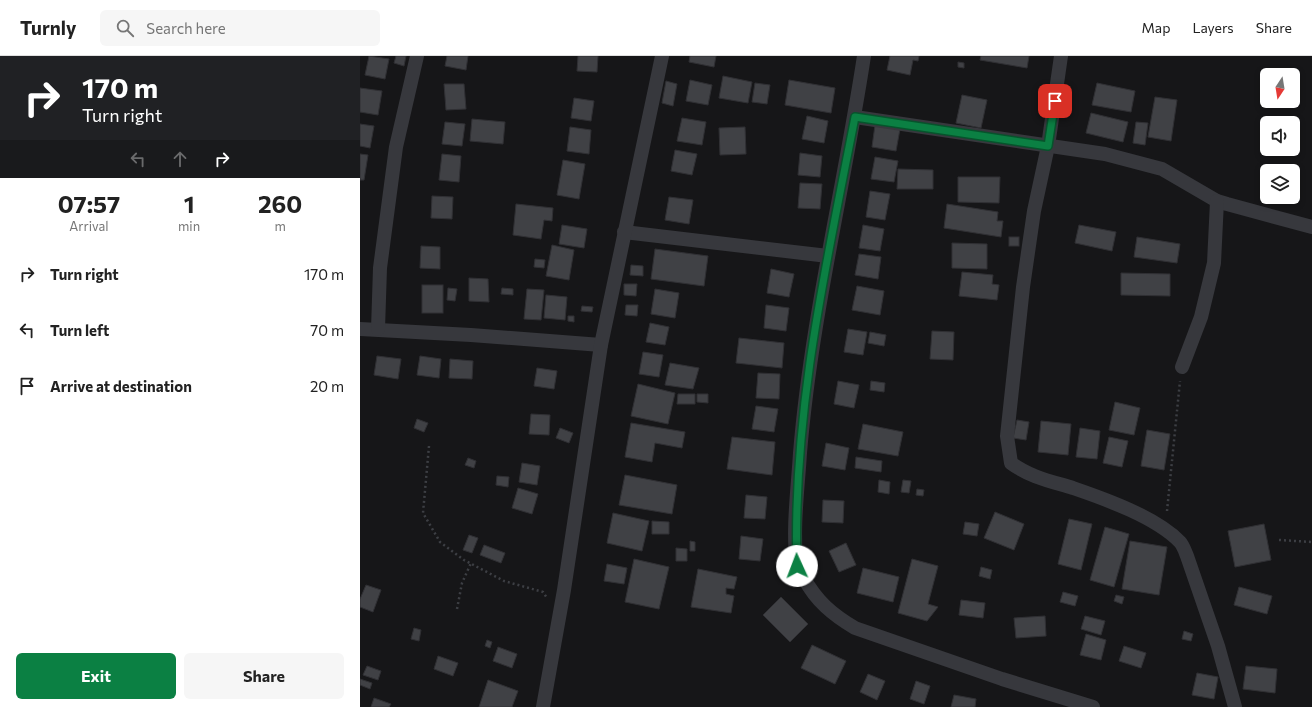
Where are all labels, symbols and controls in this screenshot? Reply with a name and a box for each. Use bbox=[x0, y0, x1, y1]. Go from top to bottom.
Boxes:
search box bbox=[100, 10, 380, 46]
text: Turnly bbox=[20, 16, 76, 39]
icon: search bbox=[114, 17, 136, 39]
text: Search here bbox=[146, 19, 226, 37]
text: Map bbox=[1142, 19, 1170, 36]
text: Layers bbox=[1192, 19, 1234, 36]
text: Share bbox=[1256, 19, 1292, 36]
north arrow bbox=[1260, 68, 1300, 108]
map controls bbox=[1260, 68, 1300, 204]
text: 170 m bbox=[82, 70, 158, 104]
icon: right bbox=[16, 72, 68, 124]
pin bbox=[1038, 84, 1072, 118]
icon: arrive bbox=[1044, 90, 1066, 112]
text: Turn right bbox=[82, 104, 162, 126]
button: sound bbox=[1260, 116, 1300, 156]
icon: left bbox=[127, 148, 149, 170]
icon: ahead bbox=[169, 148, 191, 170]
icon: right bbox=[211, 148, 233, 170]
button: layers bbox=[1260, 164, 1300, 204]
text: 07:57 bbox=[58, 189, 120, 218]
text: 1 bbox=[184, 189, 195, 218]
text: 260 bbox=[258, 189, 302, 218]
text: Arrival bbox=[69, 218, 109, 234]
text: min bbox=[178, 218, 200, 234]
text: m bbox=[274, 218, 286, 234]
icon: right bbox=[16, 263, 38, 285]
text: Turn right bbox=[50, 265, 119, 283]
text: 170 m bbox=[304, 265, 344, 283]
icon: left bbox=[16, 319, 38, 341]
text: Turn left bbox=[50, 321, 109, 339]
text: 70 m bbox=[310, 321, 344, 339]
icon: arrive bbox=[16, 375, 38, 397]
text: Arrive at destination bbox=[50, 377, 192, 395]
text: 20 m bbox=[310, 377, 344, 395]
position arrow bbox=[776, 545, 818, 587]
button: Exit bbox=[16, 653, 176, 699]
button: Share bbox=[184, 653, 344, 699]

